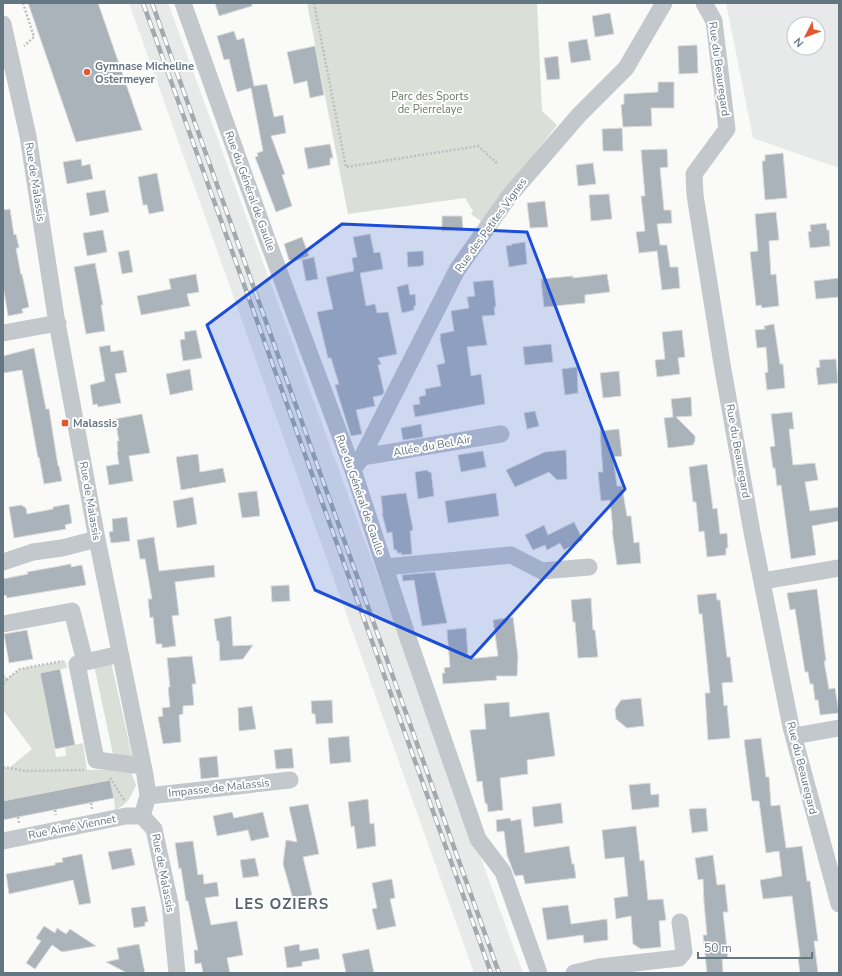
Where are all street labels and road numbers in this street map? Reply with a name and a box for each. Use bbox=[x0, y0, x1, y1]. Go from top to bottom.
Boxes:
street label: Rue du Beauregard bbox=[705, 21, 733, 117]
street label: Rue du Général de Gaulle bbox=[221, 129, 279, 253]
street label: Rue de Malassis bbox=[21, 141, 49, 223]
street label: Rue des Petites Vignes bbox=[452, 175, 530, 275]
street label: Rue du Beauregard bbox=[722, 403, 754, 499]
street label: Allée du Bel Air bbox=[392, 432, 472, 460]
street label: Rue du Général de Gaulle bbox=[332, 433, 388, 557]
street label: Rue de Malassis bbox=[76, 460, 104, 542]
street label: Rue du Beauregard bbox=[783, 720, 821, 816]
street label: Impasse de Malassis bbox=[168, 775, 270, 801]
street label: Rue Aimé Viennet bbox=[27, 811, 117, 843]
street label: Rue de Malassis bbox=[148, 832, 178, 914]

